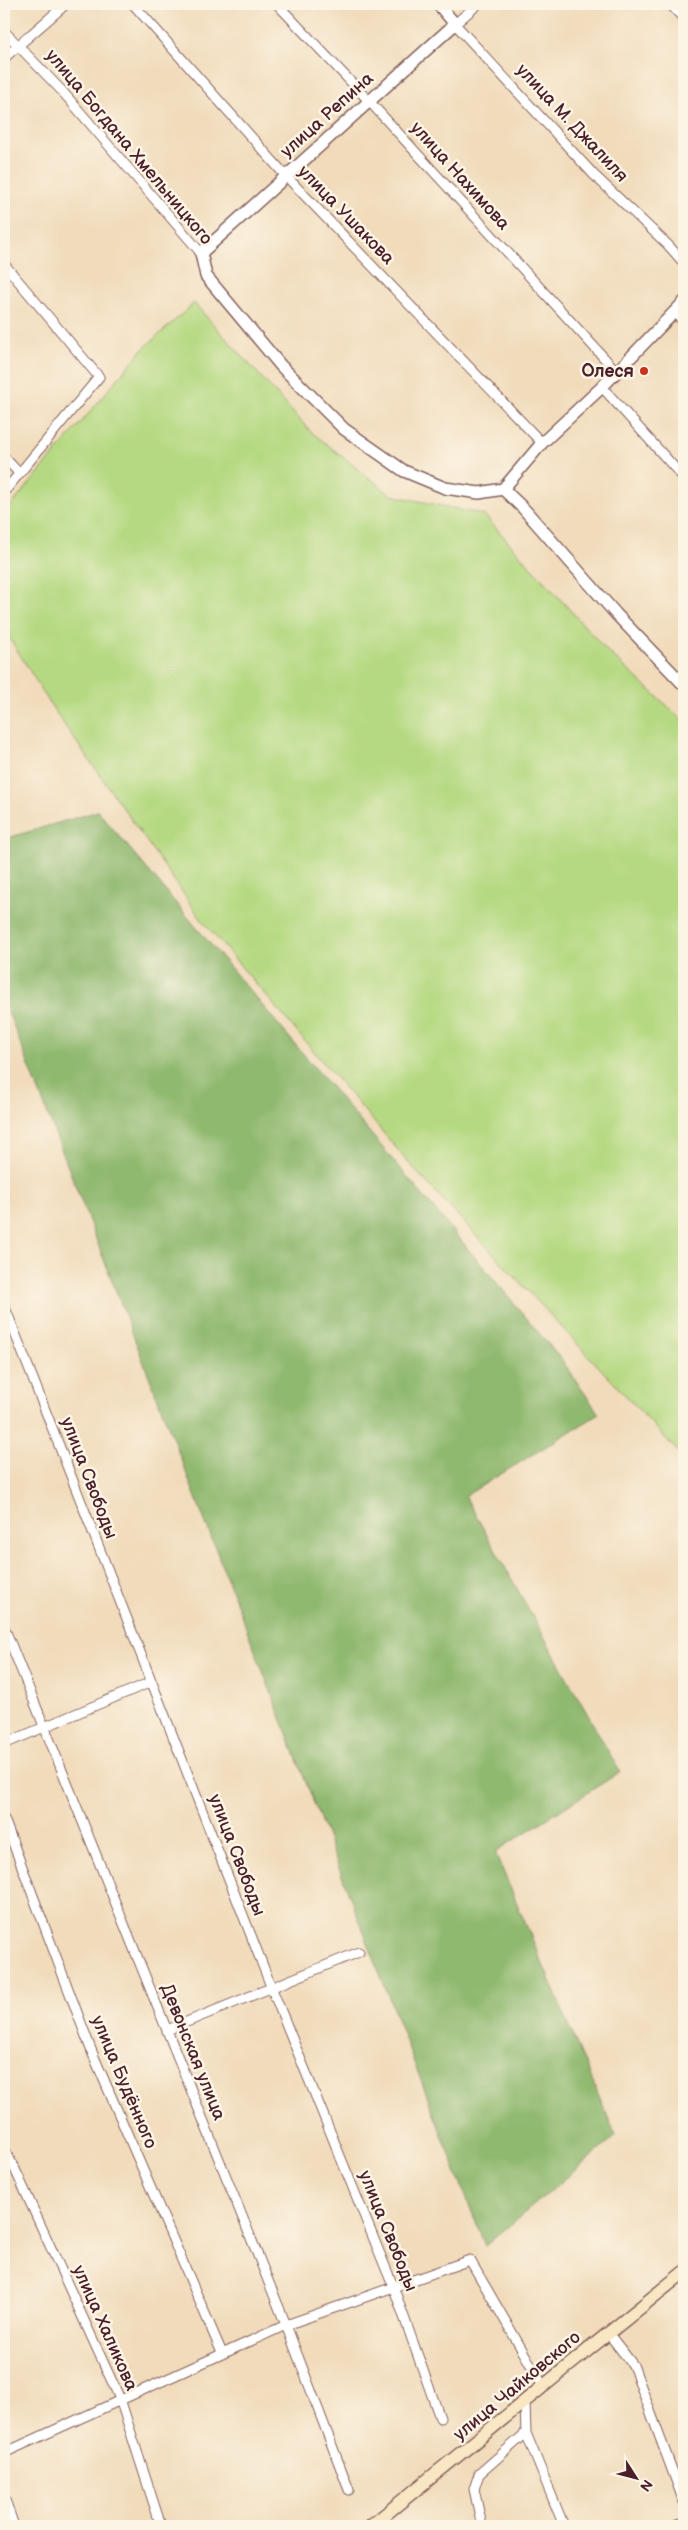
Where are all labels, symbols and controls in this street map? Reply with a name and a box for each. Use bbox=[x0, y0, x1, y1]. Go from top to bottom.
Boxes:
street label: улица Богдана Хмельницкого bbox=[41, 45, 217, 249]
street label: улица М. Джалиля bbox=[512, 59, 632, 187]
street label: улица Репина bbox=[276, 68, 378, 162]
street label: улица Нахимова bbox=[406, 118, 514, 235]
street label: улица Ушакова bbox=[293, 161, 399, 269]
place label: Олеся bbox=[581, 361, 634, 382]
marker: Олеся bbox=[638, 365, 650, 377]
street label: улица Свободы bbox=[56, 1414, 122, 1542]
street label: улица Свободы bbox=[204, 1791, 270, 1919]
street label: Девонская улица bbox=[156, 1981, 230, 2124]
street label: улица Будённого bbox=[87, 2013, 161, 2151]
street label: улица Свободы bbox=[354, 2168, 422, 2294]
street label: улица Халикова bbox=[68, 2262, 142, 2394]
street label: улица Чайковского bbox=[449, 2327, 585, 2445]
north arrow bbox=[610, 2452, 660, 2502]
text: N bbox=[636, 2476, 656, 2495]

